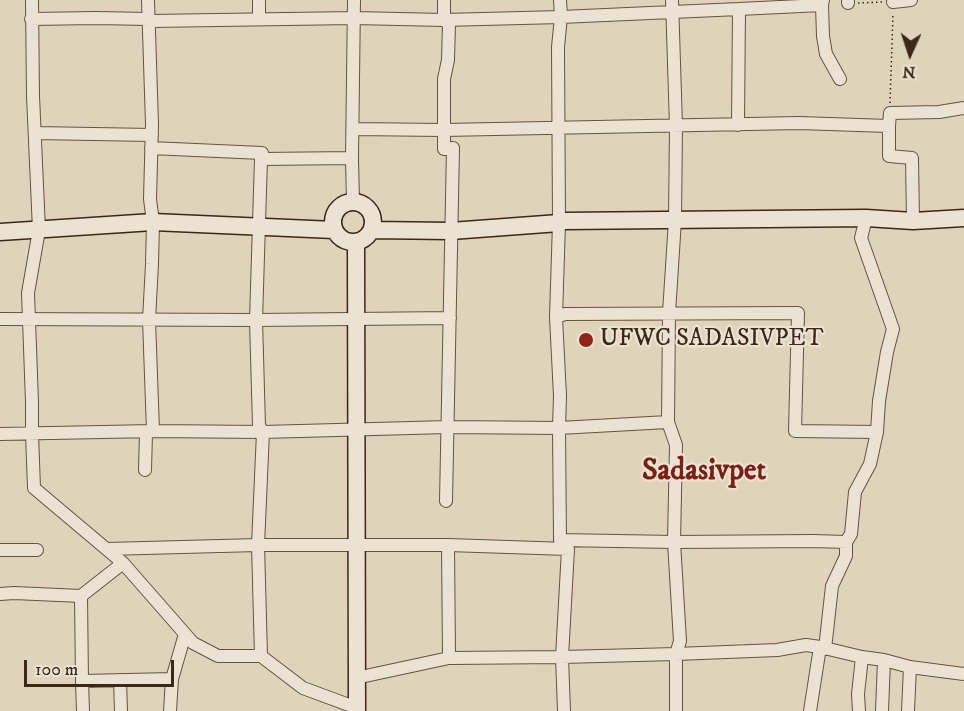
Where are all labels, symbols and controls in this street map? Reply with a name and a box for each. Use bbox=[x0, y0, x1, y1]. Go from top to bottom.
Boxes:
north arrow bbox=[880, 24, 940, 84]
text: N bbox=[902, 62, 916, 82]
place label: UFWC SADASIVPET bbox=[600, 326, 824, 354]
marker: UFWC SADASIVPET bbox=[577, 331, 595, 349]
district label: Sadasivpet bbox=[642, 455, 766, 491]
scale bar bbox=[27, 648, 177, 686]
text: 100 m bbox=[35, 659, 78, 681]

